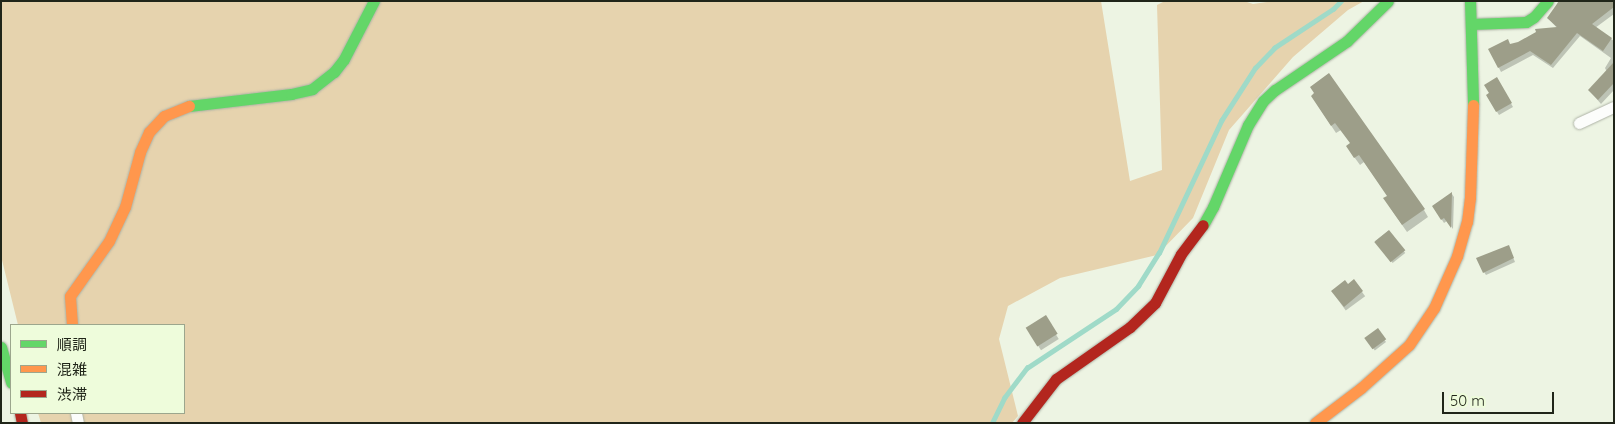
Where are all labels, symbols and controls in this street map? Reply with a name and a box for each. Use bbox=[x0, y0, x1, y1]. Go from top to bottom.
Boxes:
legend bbox=[10, 324, 185, 414]
text: 順調 bbox=[57, 335, 87, 354]
text: 混雑 bbox=[57, 360, 87, 379]
scale bar bbox=[1445, 382, 1558, 414]
text: 渋滞 bbox=[57, 385, 87, 404]
text: 50 m bbox=[1450, 391, 1485, 410]

